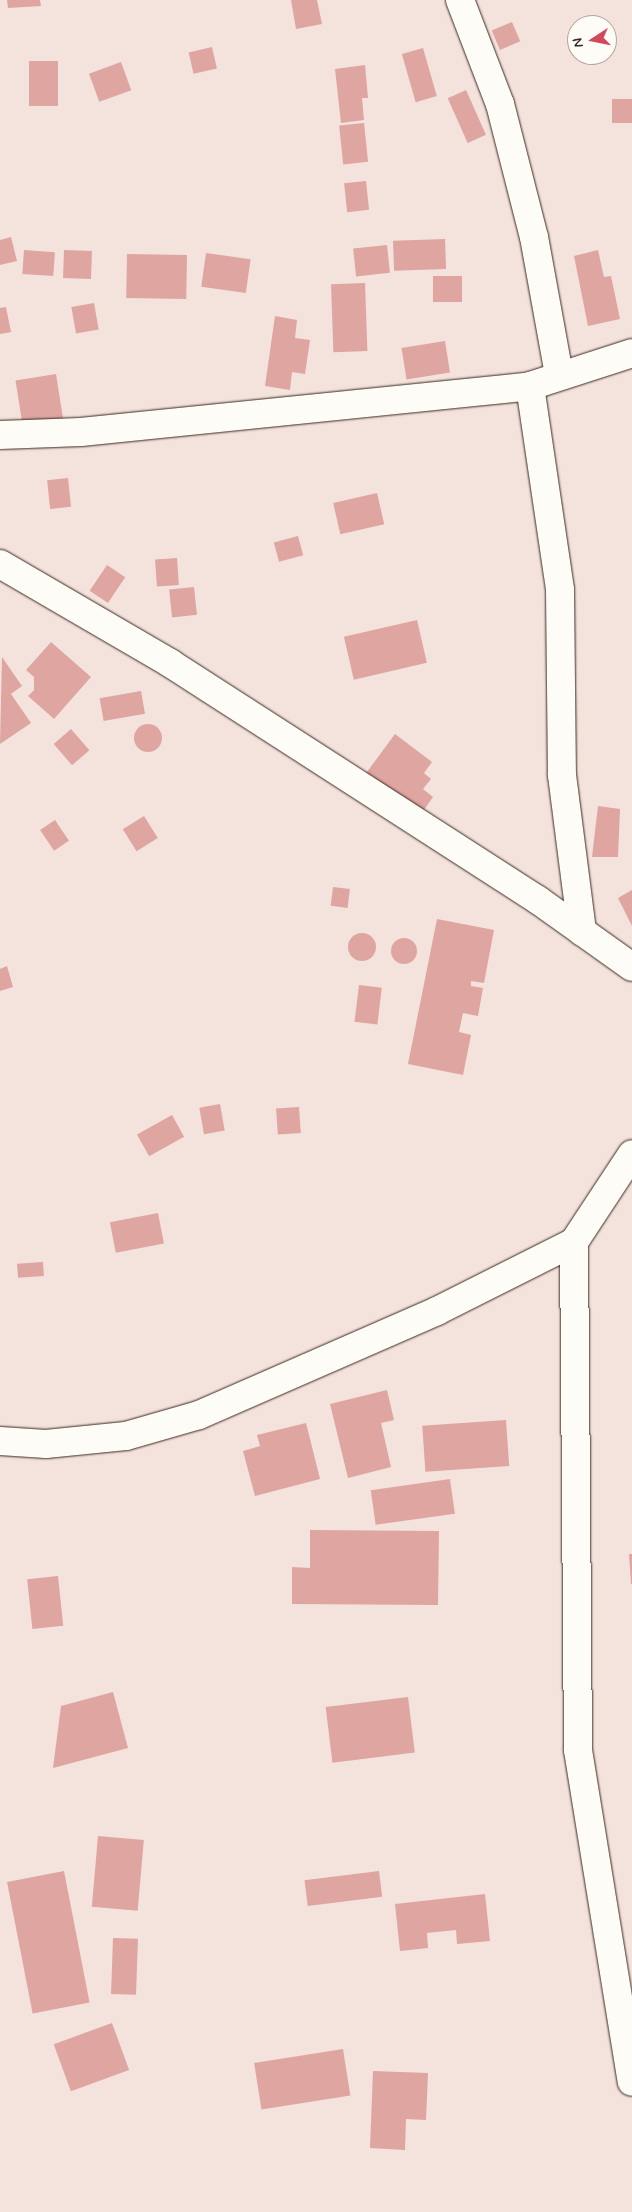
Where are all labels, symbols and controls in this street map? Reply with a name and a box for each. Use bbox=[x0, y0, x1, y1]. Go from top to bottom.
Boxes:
north arrow bbox=[567, 15, 617, 65]
text: N bbox=[569, 36, 588, 49]

